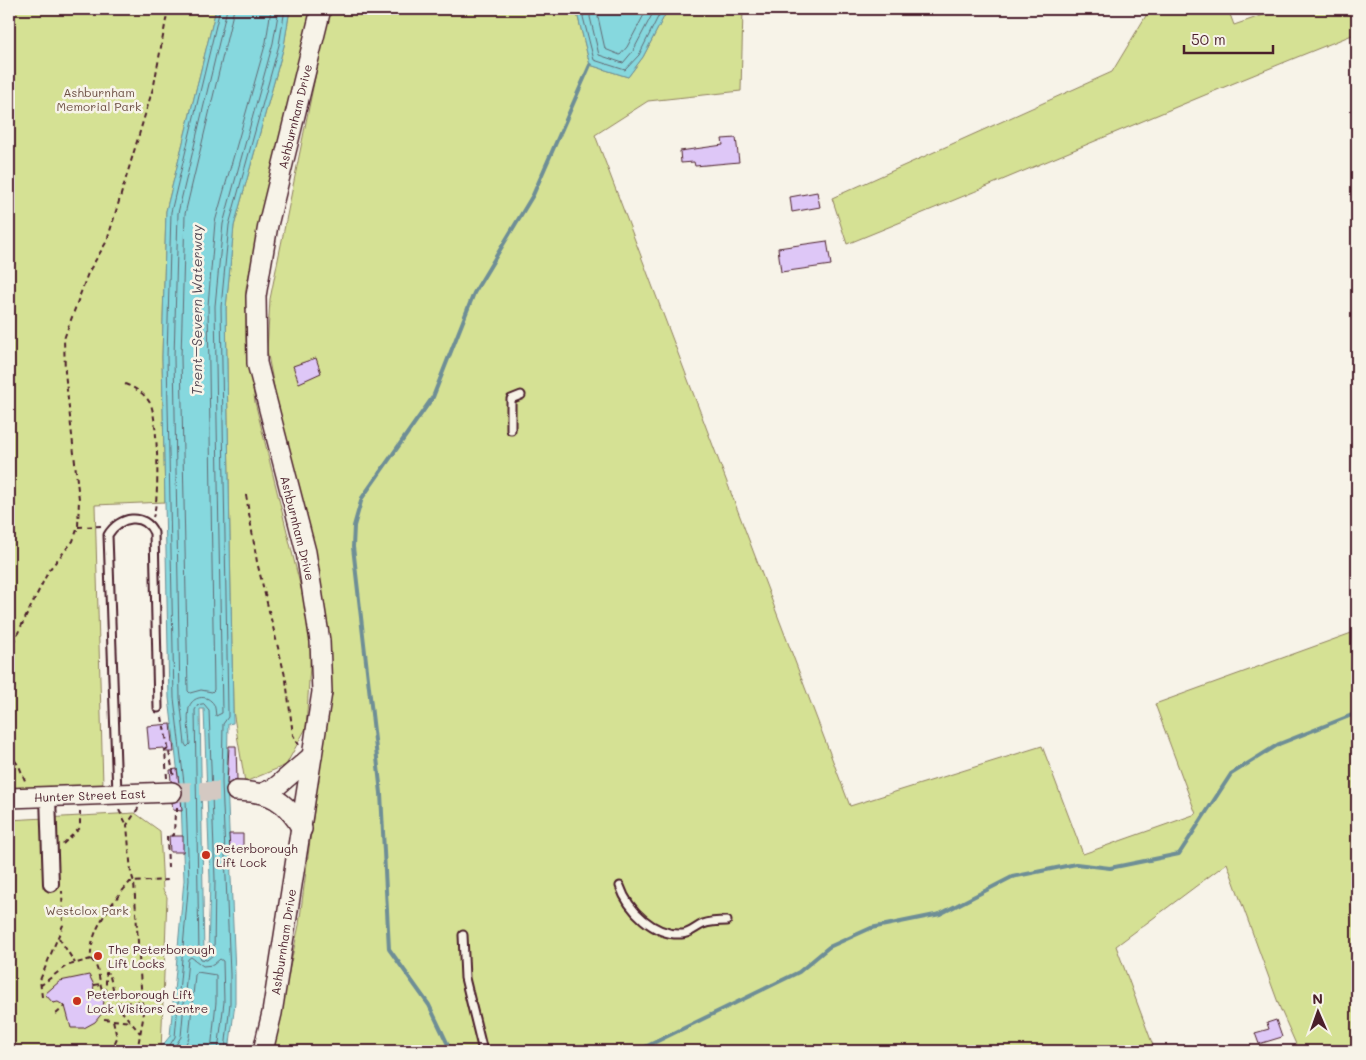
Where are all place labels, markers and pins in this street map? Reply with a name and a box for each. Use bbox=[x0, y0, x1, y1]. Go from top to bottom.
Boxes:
place label: Peterborough Lift Lock bbox=[216, 840, 298, 870]
marker: Peterborough Lift Lock bbox=[200, 849, 212, 861]
place label: The Peterborough Lift Locks bbox=[108, 941, 215, 971]
marker: The Peterborough Lift Locks bbox=[92, 950, 104, 962]
place label: Peterborough Lift Lock Visitors Centre bbox=[87, 986, 208, 1016]
marker: Peterborough Lift Lock Visitors Centre bbox=[71, 995, 83, 1007]

